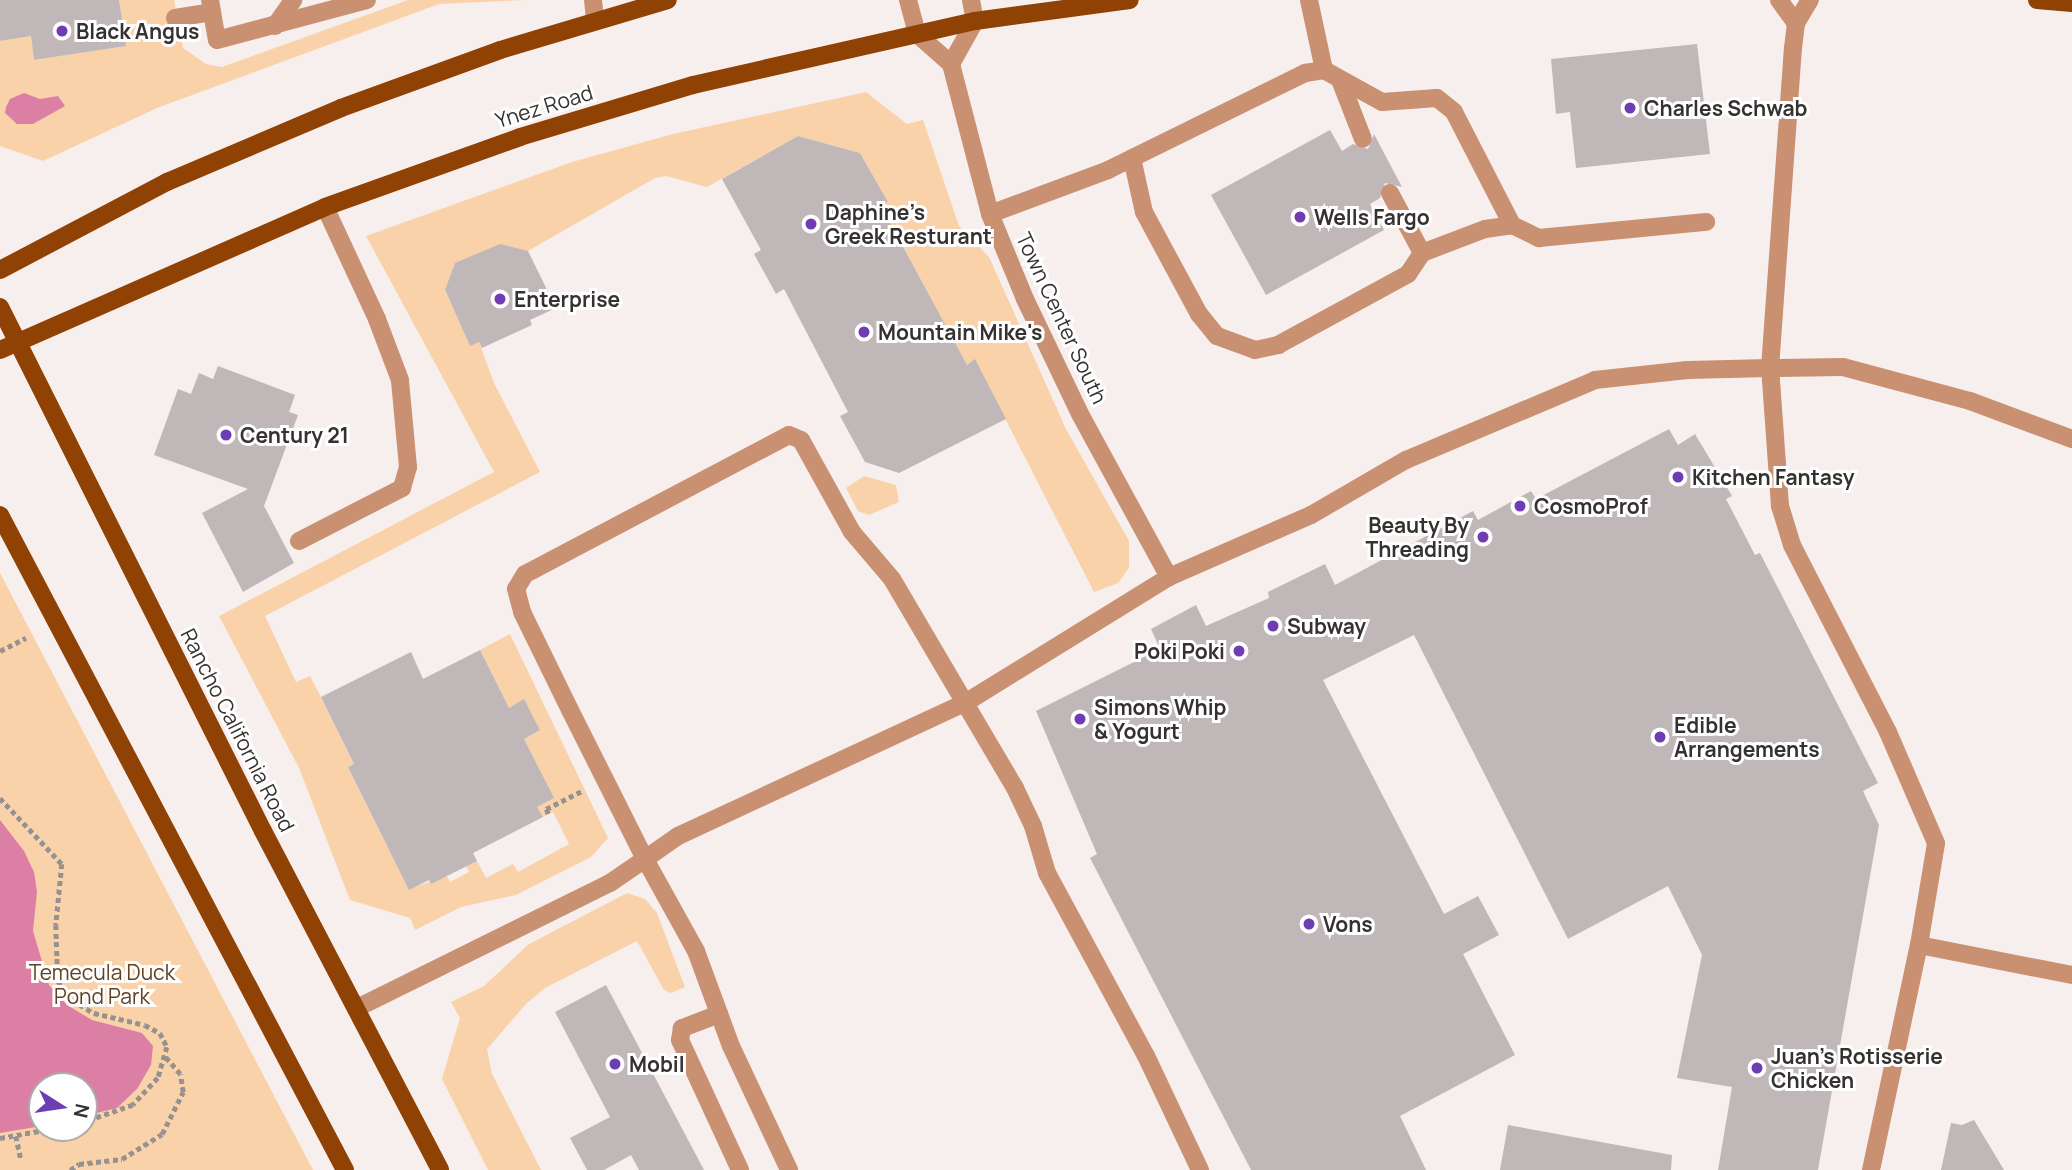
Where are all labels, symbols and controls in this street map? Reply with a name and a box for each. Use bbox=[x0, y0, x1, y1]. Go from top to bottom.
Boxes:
place label: Black Angus bbox=[76, 18, 199, 44]
marker: Black Angus bbox=[54, 23, 70, 39]
street label: Ynez Road bbox=[492, 79, 596, 133]
place label: Charles Schwab bbox=[1644, 95, 1808, 121]
marker: Charles Schwab bbox=[1622, 100, 1638, 116]
place label: Daphine’s Greek Resturant bbox=[825, 199, 992, 249]
place label: Wells Fargo bbox=[1314, 204, 1430, 230]
marker: Wells Fargo bbox=[1292, 209, 1308, 225]
marker: Daphine’s Greek Resturant bbox=[803, 216, 819, 232]
street label: Town Center South bbox=[1011, 228, 1113, 408]
place label: Enterprise bbox=[514, 286, 620, 312]
marker: Enterprise bbox=[492, 291, 508, 307]
place label: Mountain Mike's bbox=[878, 319, 1042, 345]
marker: Mountain Mike's bbox=[856, 324, 872, 340]
place label: Century 21 bbox=[240, 422, 349, 448]
marker: Century 21 bbox=[218, 427, 234, 443]
place label: Kitchen Fantasy bbox=[1692, 464, 1855, 490]
marker: Kitchen Fantasy bbox=[1670, 469, 1686, 485]
place label: CosmoProf bbox=[1534, 493, 1648, 519]
marker: CosmoProf bbox=[1512, 498, 1528, 514]
place label: Beauty By Threading bbox=[1366, 512, 1469, 562]
marker: Beauty By Threading bbox=[1475, 529, 1491, 545]
place label: Subway bbox=[1287, 613, 1366, 639]
marker: Subway bbox=[1265, 618, 1281, 634]
street label: Rancho California Road bbox=[176, 624, 300, 836]
place label: Poki Poki bbox=[1134, 638, 1225, 664]
marker: Poki Poki bbox=[1231, 643, 1247, 659]
place label: Simons Whip & Yogurt bbox=[1094, 694, 1227, 744]
marker: Simons Whip & Yogurt bbox=[1072, 711, 1088, 727]
place label: Edible Arrangements bbox=[1674, 712, 1820, 762]
marker: Edible Arrangements bbox=[1652, 729, 1668, 745]
place label: Vons bbox=[1323, 911, 1373, 937]
marker: Vons bbox=[1301, 916, 1317, 932]
park label: Temecula Duck Pond Park bbox=[29, 959, 175, 1009]
place label: Juan’s Rotisserie Chicken bbox=[1771, 1043, 1943, 1093]
place label: Mobil bbox=[629, 1051, 685, 1077]
marker: Mobil bbox=[607, 1056, 623, 1072]
marker: Juan’s Rotisserie Chicken bbox=[1749, 1060, 1765, 1076]
north arrow bbox=[28, 1072, 98, 1142]
text: N bbox=[67, 1102, 96, 1120]

